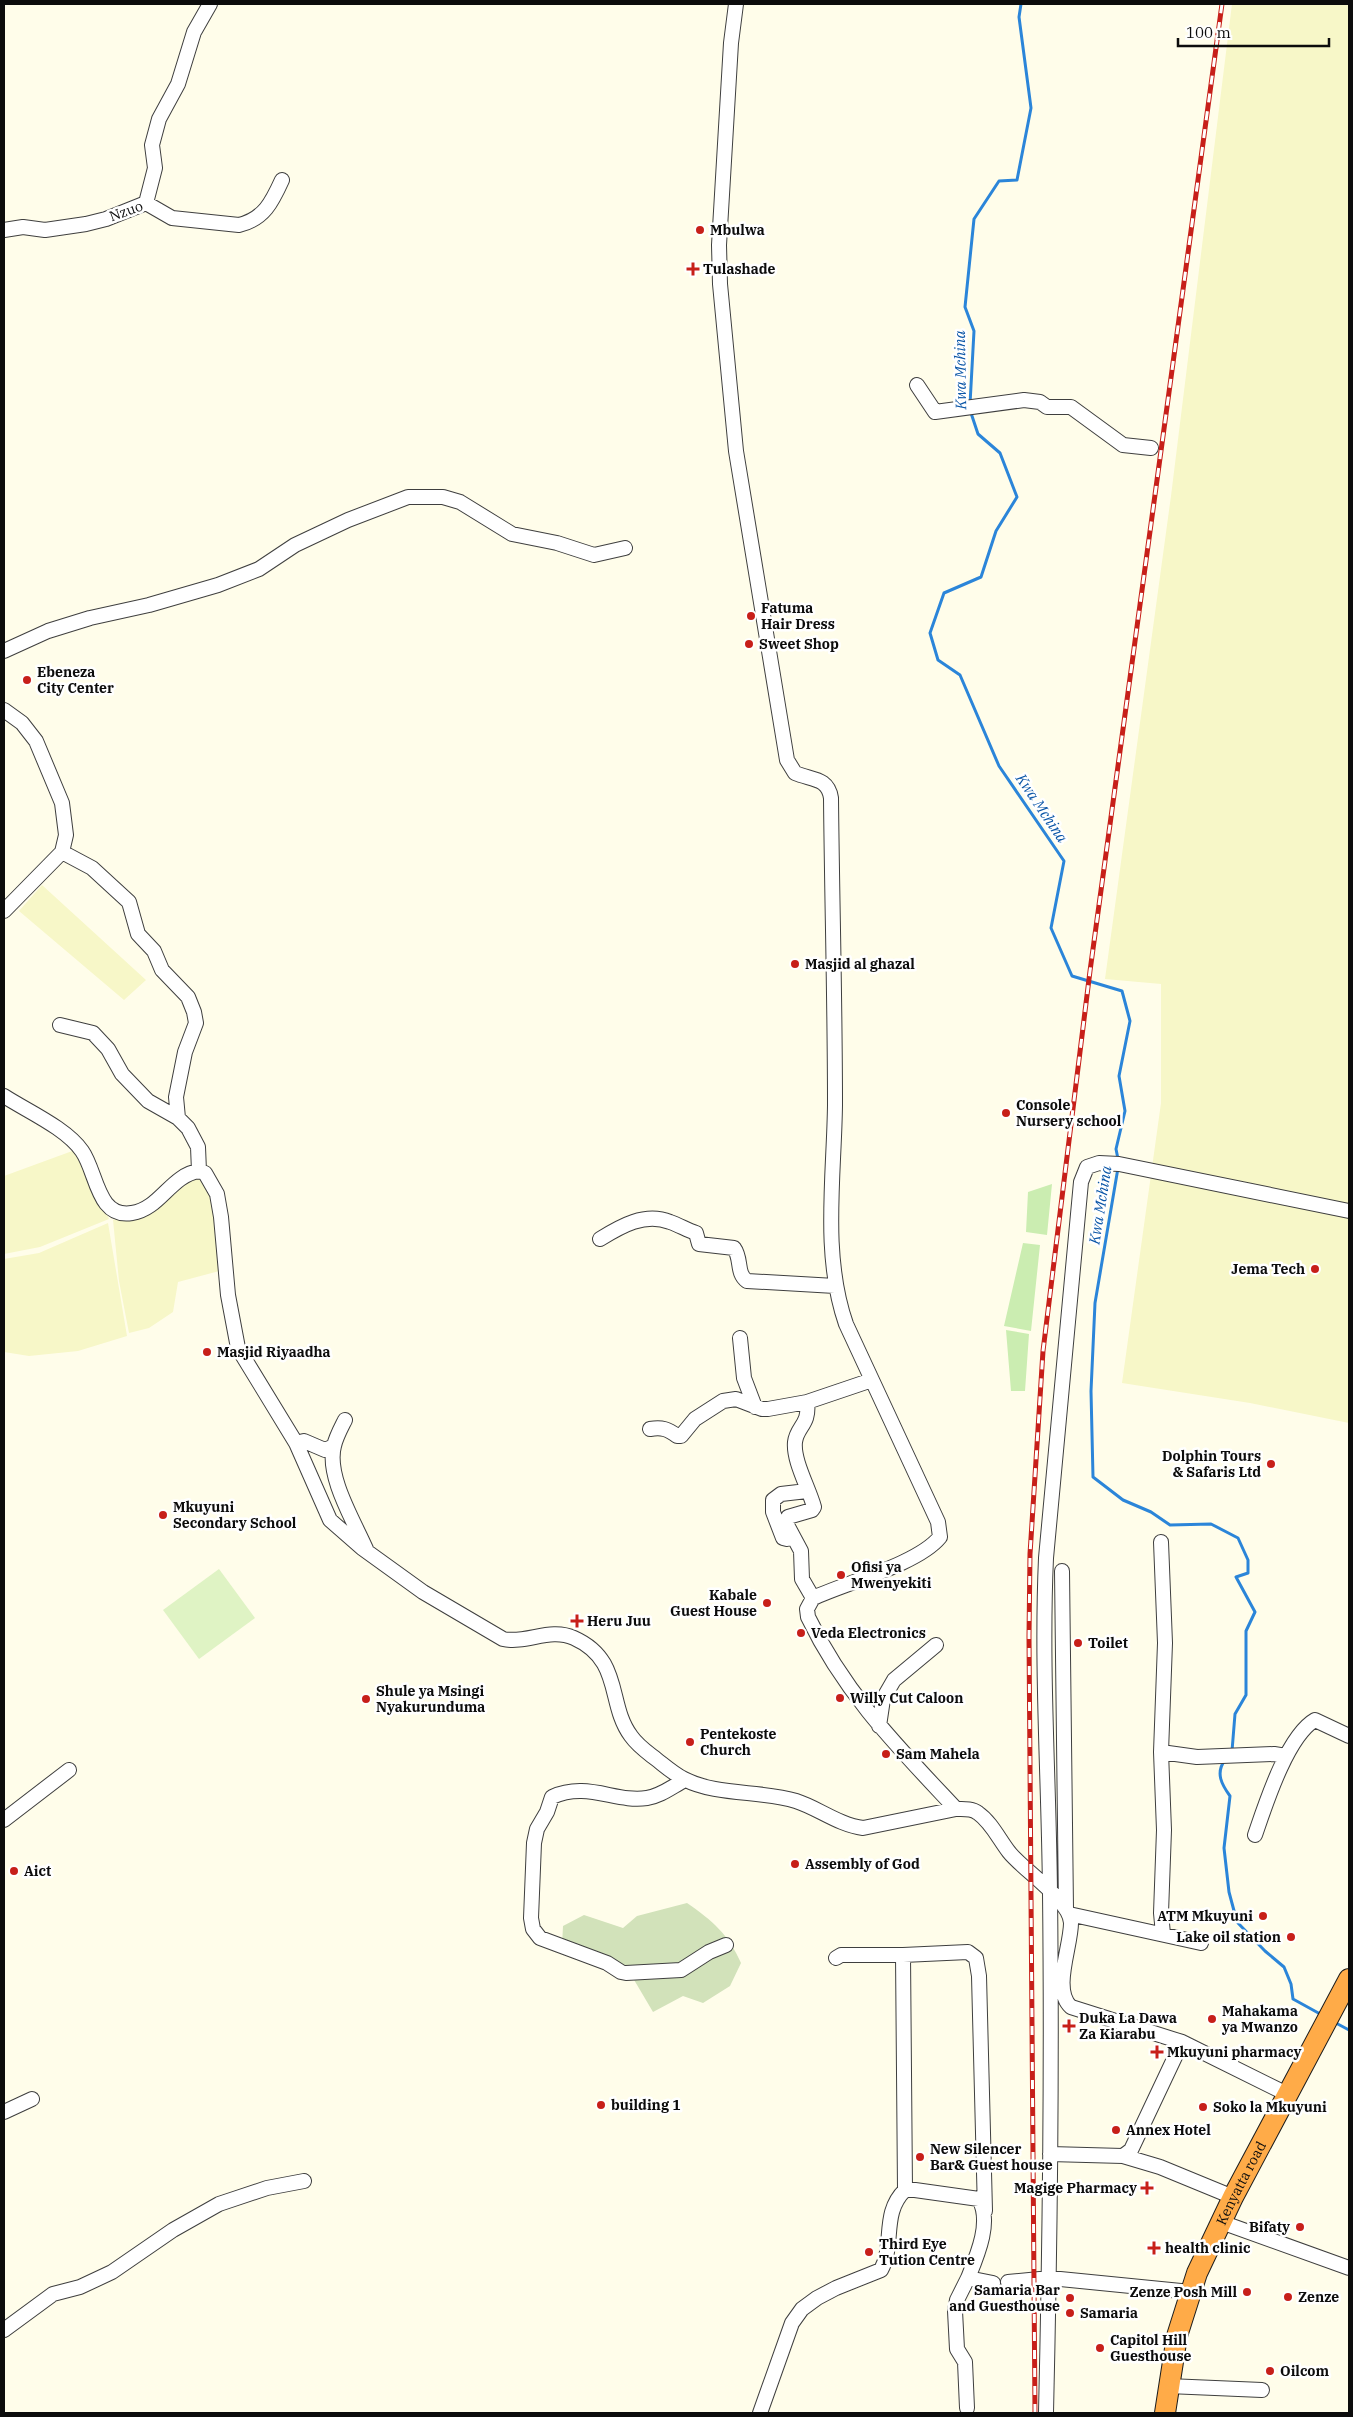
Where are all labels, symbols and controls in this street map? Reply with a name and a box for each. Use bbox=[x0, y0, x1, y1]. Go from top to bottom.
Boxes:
scale bar bbox=[1178, 15, 1329, 47]
text: 100 m bbox=[1186, 23, 1231, 42]
street label: Nzuo bbox=[107, 197, 145, 225]
place label: Mbulwa bbox=[710, 221, 765, 239]
marker: Mbulwa bbox=[694, 224, 706, 236]
place label: Tulashade bbox=[703, 260, 775, 278]
marker: Tulashade bbox=[687, 263, 699, 275]
water label: Kwa Mchina bbox=[950, 329, 970, 411]
place label: Fatuma Hair Dress bbox=[761, 599, 835, 633]
marker: Fatuma Hair Dress bbox=[745, 610, 757, 622]
place label: Sweet Shop bbox=[759, 635, 839, 653]
marker: Sweet Shop bbox=[743, 638, 755, 650]
place label: Ebeneza City Center bbox=[37, 663, 114, 697]
marker: Ebeneza City Center bbox=[21, 674, 33, 686]
water label: Kwa Mchina bbox=[1011, 769, 1072, 847]
place label: Masjid al ghazal bbox=[805, 955, 915, 973]
marker: Masjid al ghazal bbox=[789, 958, 801, 970]
place label: Console Nursery school bbox=[1016, 1096, 1122, 1130]
marker: Console Nursery school bbox=[1000, 1107, 1012, 1119]
water label: Kwa Mchina bbox=[1084, 1164, 1116, 1247]
place label: Jema Tech bbox=[1231, 1260, 1305, 1278]
marker: Jema Tech bbox=[1309, 1263, 1321, 1275]
place label: Masjid Riyaadha bbox=[217, 1343, 331, 1361]
marker: Masjid Riyaadha bbox=[201, 1346, 213, 1358]
place label: Dolphin Tours & Safaris Ltd bbox=[1162, 1447, 1261, 1481]
marker: Dolphin Tours & Safaris Ltd bbox=[1265, 1458, 1277, 1470]
place label: Mkuyuni Secondary School bbox=[173, 1498, 297, 1532]
marker: Mkuyuni Secondary School bbox=[157, 1509, 169, 1521]
place label: Ofisi ya Mwenyekiti bbox=[851, 1558, 932, 1592]
marker: Ofisi ya Mwenyekiti bbox=[835, 1569, 847, 1581]
place label: Kabale Guest House bbox=[670, 1586, 757, 1620]
marker: Kabale Guest House bbox=[761, 1597, 773, 1609]
place label: Heru Juu bbox=[587, 1612, 651, 1630]
marker: Heru Juu bbox=[571, 1615, 583, 1627]
place label: Veda Electronics bbox=[811, 1624, 926, 1642]
marker: Veda Electronics bbox=[795, 1627, 807, 1639]
place label: Toilet bbox=[1088, 1634, 1128, 1652]
marker: Toilet bbox=[1072, 1637, 1084, 1649]
place label: Shule ya Msingi Nyakurunduma bbox=[376, 1682, 485, 1716]
place label: Willy Cut Caloon bbox=[850, 1689, 964, 1707]
marker: Willy Cut Caloon bbox=[834, 1692, 846, 1704]
marker: Shule ya Msingi Nyakurunduma bbox=[360, 1693, 372, 1705]
place label: Pentekoste Church bbox=[700, 1725, 776, 1759]
marker: Pentekoste Church bbox=[684, 1736, 696, 1748]
place label: Sam Mahela bbox=[896, 1745, 980, 1763]
marker: Sam Mahela bbox=[880, 1748, 892, 1760]
place label: Assembly of God bbox=[805, 1855, 920, 1873]
marker: Assembly of God bbox=[789, 1858, 801, 1870]
place label: Aict bbox=[24, 1862, 51, 1880]
marker: Aict bbox=[8, 1865, 20, 1877]
place label: ATM Mkuyuni bbox=[1157, 1907, 1253, 1925]
marker: ATM Mkuyuni bbox=[1257, 1910, 1269, 1922]
place label: Lake oil station bbox=[1176, 1928, 1281, 1946]
marker: Lake oil station bbox=[1285, 1931, 1297, 1943]
place label: Mahakama ya Mwanzo bbox=[1221, 2002, 1298, 2036]
place label: Duka La Dawa Za Kiarabu bbox=[1079, 2009, 1177, 2043]
marker: Mahakama ya Mwanzo bbox=[1206, 2013, 1218, 2025]
marker: Duka La Dawa Za Kiarabu bbox=[1063, 2020, 1075, 2032]
place label: Mkuyuni pharmacy bbox=[1167, 2043, 1301, 2061]
marker: Mkuyuni pharmacy bbox=[1151, 2046, 1163, 2058]
place label: building 1 bbox=[611, 2096, 681, 2114]
place label: Soko la Mkuyuni bbox=[1213, 2098, 1327, 2116]
marker: building 1 bbox=[595, 2099, 607, 2111]
marker: Soko la Mkuyuni bbox=[1197, 2101, 1209, 2113]
place label: Annex Hotel bbox=[1126, 2121, 1211, 2139]
marker: Annex Hotel bbox=[1110, 2124, 1122, 2136]
street label: Kenyatta road bbox=[1212, 2138, 1270, 2228]
place label: New Silencer Bar& Guest house bbox=[930, 2140, 1053, 2174]
marker: New Silencer Bar& Guest house bbox=[914, 2151, 926, 2163]
place label: Magige Pharmacy bbox=[1014, 2179, 1137, 2197]
marker: Magige Pharmacy bbox=[1141, 2182, 1153, 2194]
place label: Bifaty bbox=[1249, 2218, 1290, 2236]
marker: Bifaty bbox=[1294, 2221, 1306, 2233]
place label: Third Eye Tution Centre bbox=[879, 2235, 975, 2269]
place label: health clinic bbox=[1165, 2239, 1251, 2257]
marker: health clinic bbox=[1147, 2241, 1161, 2255]
marker: Third Eye Tution Centre bbox=[863, 2246, 875, 2258]
place label: Samaria Bar and Guesthouse bbox=[949, 2281, 1060, 2315]
place label: Zenze Posh Mill bbox=[1129, 2283, 1237, 2301]
marker: Zenze Posh Mill bbox=[1241, 2286, 1253, 2298]
place label: Zenze bbox=[1298, 2288, 1339, 2306]
marker: Zenze bbox=[1282, 2291, 1294, 2303]
marker: Samaria Bar and Guesthouse bbox=[1064, 2292, 1076, 2304]
place label: Samaria bbox=[1080, 2304, 1138, 2322]
marker: Samaria bbox=[1064, 2307, 1076, 2319]
place label: Capitol Hill Guesthouse bbox=[1110, 2331, 1191, 2365]
marker: Capitol Hill Guesthouse bbox=[1094, 2342, 1106, 2354]
place label: Oilcom bbox=[1280, 2362, 1329, 2380]
marker: Oilcom bbox=[1264, 2365, 1276, 2377]

